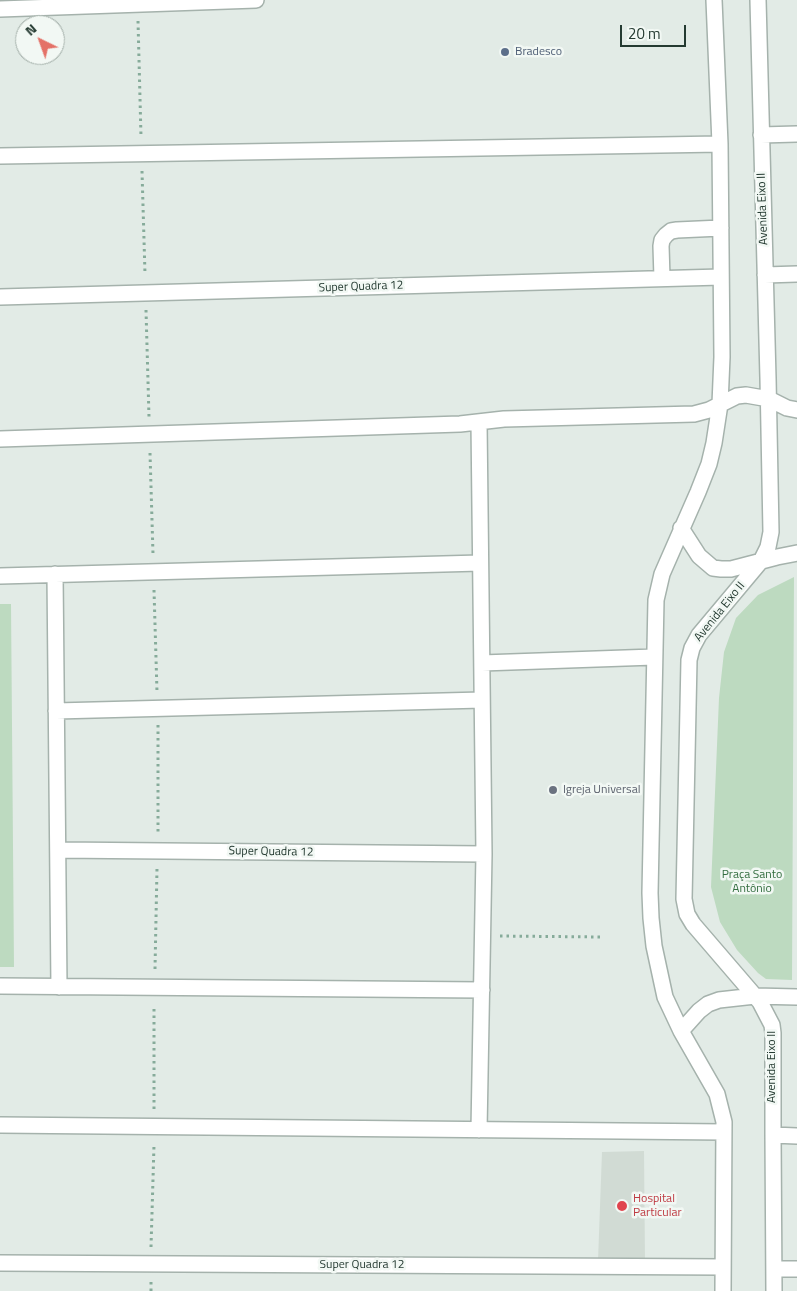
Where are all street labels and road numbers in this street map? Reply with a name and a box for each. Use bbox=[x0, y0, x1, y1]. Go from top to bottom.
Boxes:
street label: Avenida Eixo II bbox=[755, 173, 771, 245]
street label: Super Quadra 12 bbox=[318, 278, 404, 296]
street label: Avenida Eixo II bbox=[692, 579, 748, 645]
street label: Super Quadra 12 bbox=[228, 844, 314, 860]
street label: Avenida Eixo II bbox=[765, 1031, 779, 1103]
street label: Super Quadra 12 bbox=[320, 1258, 404, 1272]

